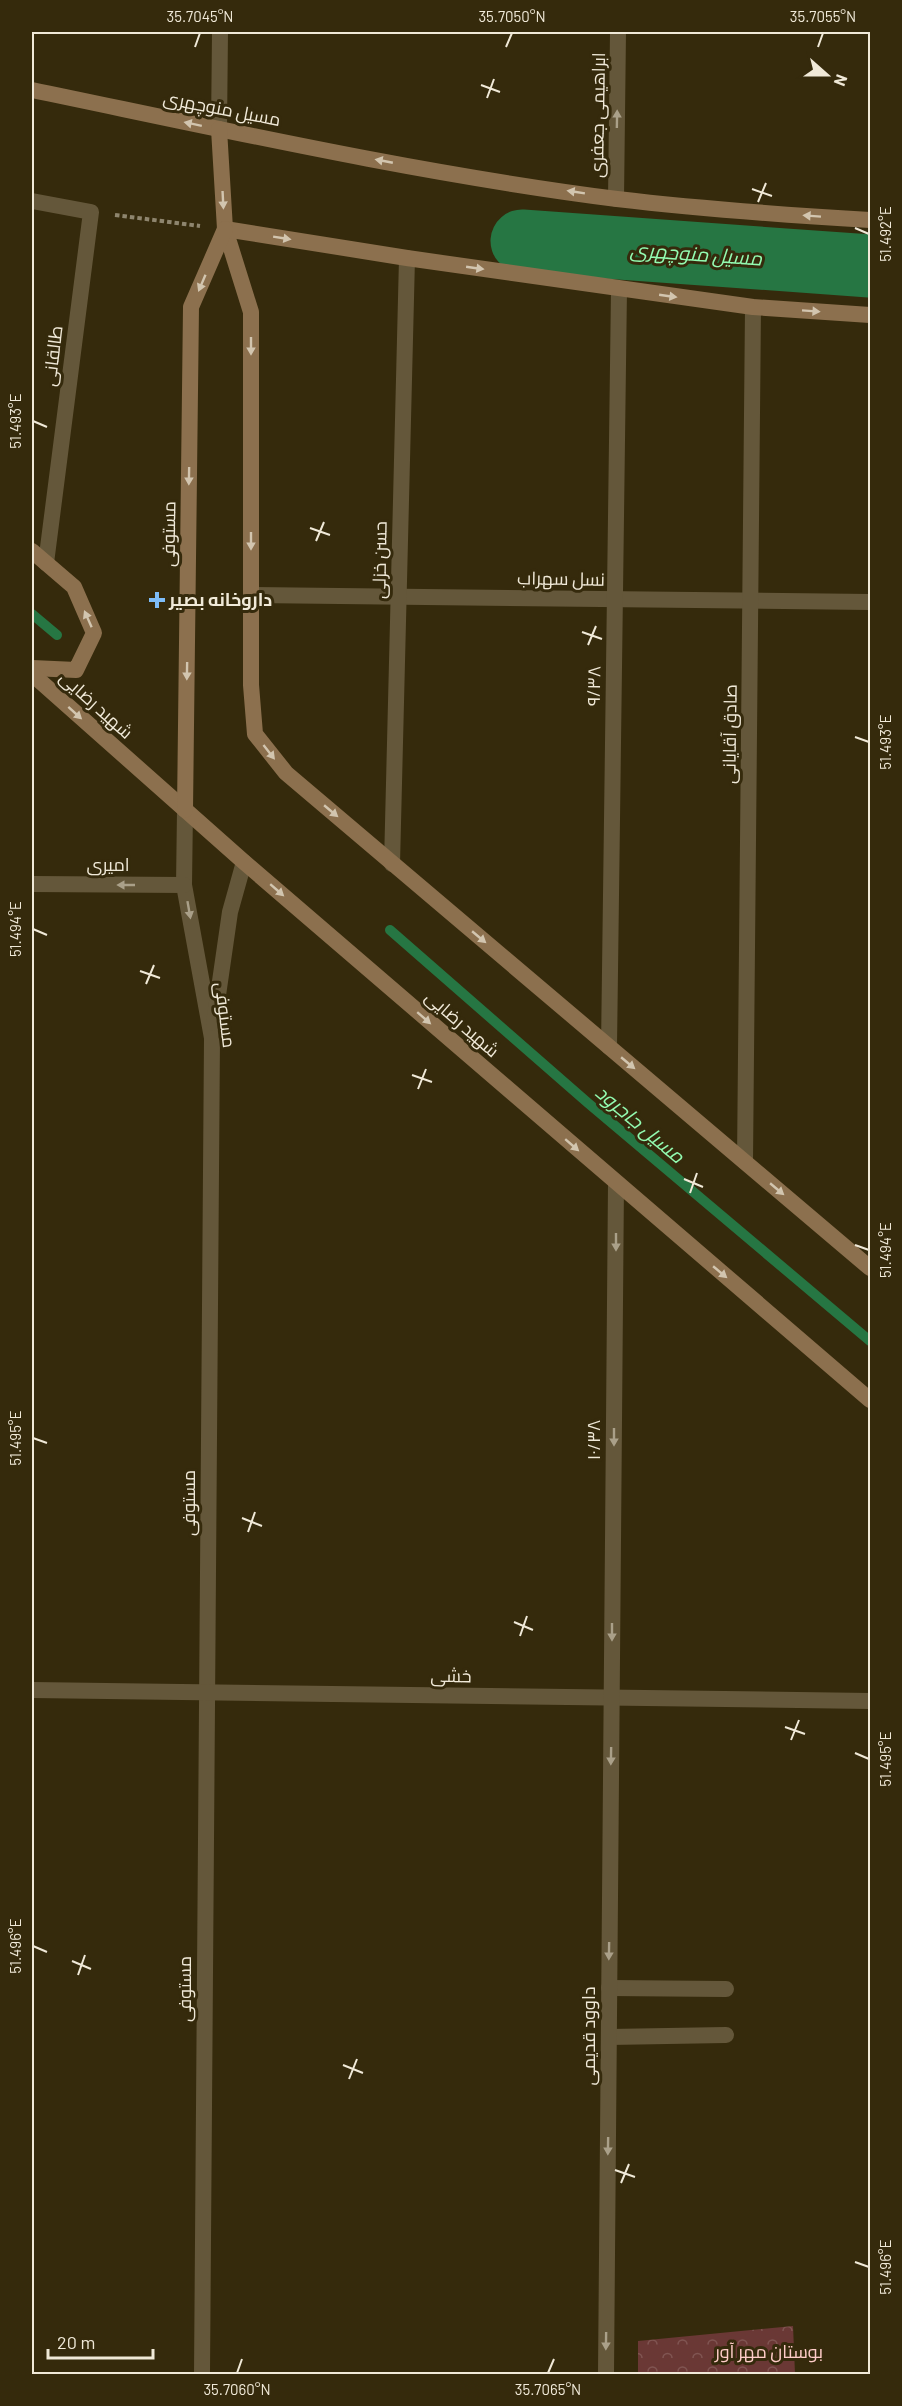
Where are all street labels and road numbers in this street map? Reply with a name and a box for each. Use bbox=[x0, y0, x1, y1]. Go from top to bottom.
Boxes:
street label: ابراهیمی جعفری bbox=[585, 52, 610, 178]
street label: مسیل منوچهری bbox=[161, 86, 283, 132]
street label: طالقانی bbox=[37, 324, 68, 388]
street label: مستوفی bbox=[156, 501, 181, 567]
street label: حسن خزلی bbox=[367, 521, 392, 599]
street label: نسل سهراب bbox=[517, 566, 605, 591]
street label: شهید رضایی bbox=[55, 666, 138, 744]
street label: ۹/۳۸ bbox=[582, 666, 604, 706]
street label: صادق آقایانی bbox=[717, 684, 743, 784]
street label: امیری bbox=[86, 853, 130, 876]
street label: مستوفی bbox=[210, 981, 241, 1049]
street label: شهید رضایی bbox=[421, 985, 504, 1062]
street label: ۱۰/۳۸ bbox=[582, 1420, 604, 1460]
street label: مستوفی bbox=[177, 1470, 200, 1536]
street label: خشی bbox=[430, 1664, 472, 1687]
street label: مستوفی bbox=[173, 1956, 196, 2022]
street label: داوود قدیمی bbox=[577, 1987, 600, 2085]

